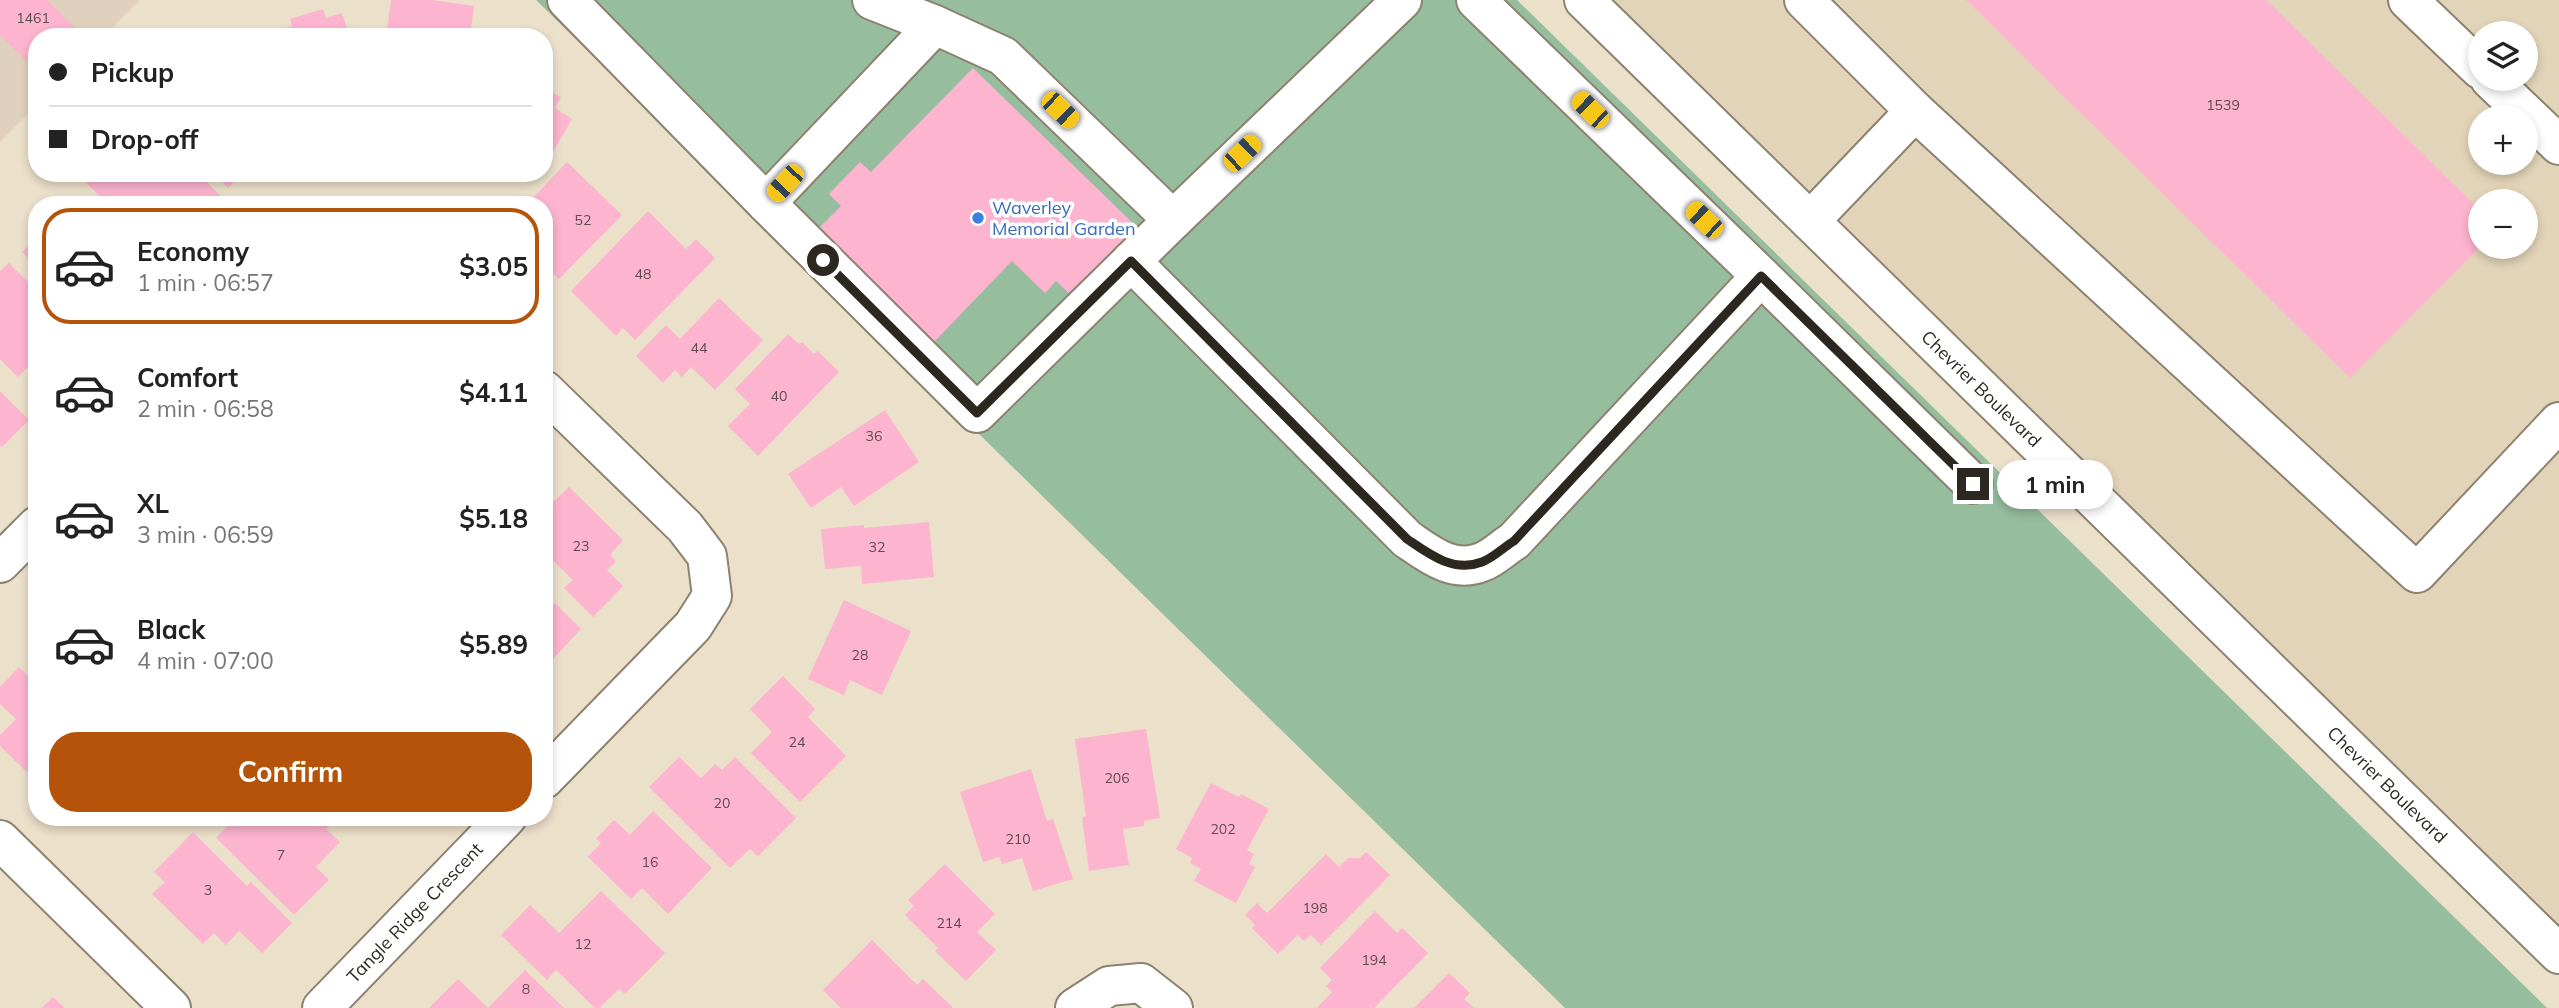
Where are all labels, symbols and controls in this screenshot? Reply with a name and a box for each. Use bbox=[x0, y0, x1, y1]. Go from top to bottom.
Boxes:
house number: 1461 bbox=[16, 9, 50, 27]
map controls bbox=[2468, 21, 2538, 259]
button: layers bbox=[2468, 21, 2538, 91]
text: Pickup bbox=[91, 56, 174, 89]
car bbox=[1038, 88, 1083, 132]
car bbox=[1568, 88, 1613, 132]
house number: 1539 bbox=[2206, 96, 2240, 114]
button: + bbox=[2468, 105, 2538, 175]
text: Drop-off bbox=[91, 123, 198, 156]
car bbox=[1220, 131, 1265, 175]
car bbox=[763, 160, 808, 206]
button: − bbox=[2468, 189, 2538, 259]
place label: Waverley Memorial Garden bbox=[992, 196, 1135, 240]
car bbox=[1682, 198, 1727, 242]
marker: Waverley Memorial Garden bbox=[970, 210, 986, 226]
house number: 52 bbox=[575, 211, 591, 229]
icon: car bbox=[53, 235, 116, 298]
text: Economy bbox=[137, 235, 249, 268]
route start bbox=[807, 244, 839, 276]
text: $3.05 bbox=[459, 250, 528, 283]
house number: 48 bbox=[635, 265, 651, 283]
text: 1 min · 06:57 bbox=[137, 268, 274, 297]
street label: Chevrier Boulevard bbox=[1916, 325, 2046, 452]
house number: 44 bbox=[691, 339, 708, 357]
icon: car bbox=[53, 361, 116, 424]
text: Comfort bbox=[137, 361, 238, 394]
text: $4.11 bbox=[459, 376, 528, 409]
house number: 40 bbox=[771, 387, 787, 405]
text: 2 min · 06:58 bbox=[137, 394, 274, 423]
house number: 36 bbox=[866, 427, 882, 445]
callout: 1 min bbox=[1997, 460, 2113, 508]
route end bbox=[1957, 468, 1989, 500]
text: 1 min bbox=[2025, 470, 2085, 499]
icon: car bbox=[53, 487, 116, 550]
text: XL bbox=[137, 487, 169, 520]
text: $5.18 bbox=[459, 502, 528, 535]
text: 3 min · 06:59 bbox=[137, 520, 274, 549]
house number: 23 bbox=[573, 537, 589, 555]
house number: 32 bbox=[869, 538, 885, 556]
icon: car bbox=[53, 613, 116, 676]
text: Black bbox=[137, 613, 205, 646]
text: $5.89 bbox=[459, 628, 528, 661]
text: 4 min · 07:00 bbox=[137, 646, 274, 675]
house number: 28 bbox=[852, 646, 868, 664]
street label: Chevrier Boulevard bbox=[2322, 721, 2452, 848]
button: Confirm bbox=[49, 732, 532, 812]
house number: 24 bbox=[789, 733, 806, 751]
house number: 206 bbox=[1104, 769, 1130, 787]
house number: 20 bbox=[714, 794, 730, 812]
house number: 202 bbox=[1210, 820, 1236, 838]
house number: 210 bbox=[1005, 830, 1031, 848]
street label: Tangle Ridge Crescent bbox=[342, 838, 488, 988]
house number: 7 bbox=[277, 846, 285, 864]
house number: 16 bbox=[642, 853, 658, 871]
house number: 3 bbox=[204, 881, 212, 899]
house number: 198 bbox=[1302, 899, 1328, 917]
house number: 214 bbox=[936, 914, 962, 932]
house number: 12 bbox=[575, 935, 591, 953]
house number: 194 bbox=[1361, 951, 1387, 969]
house number: 8 bbox=[522, 980, 530, 998]

